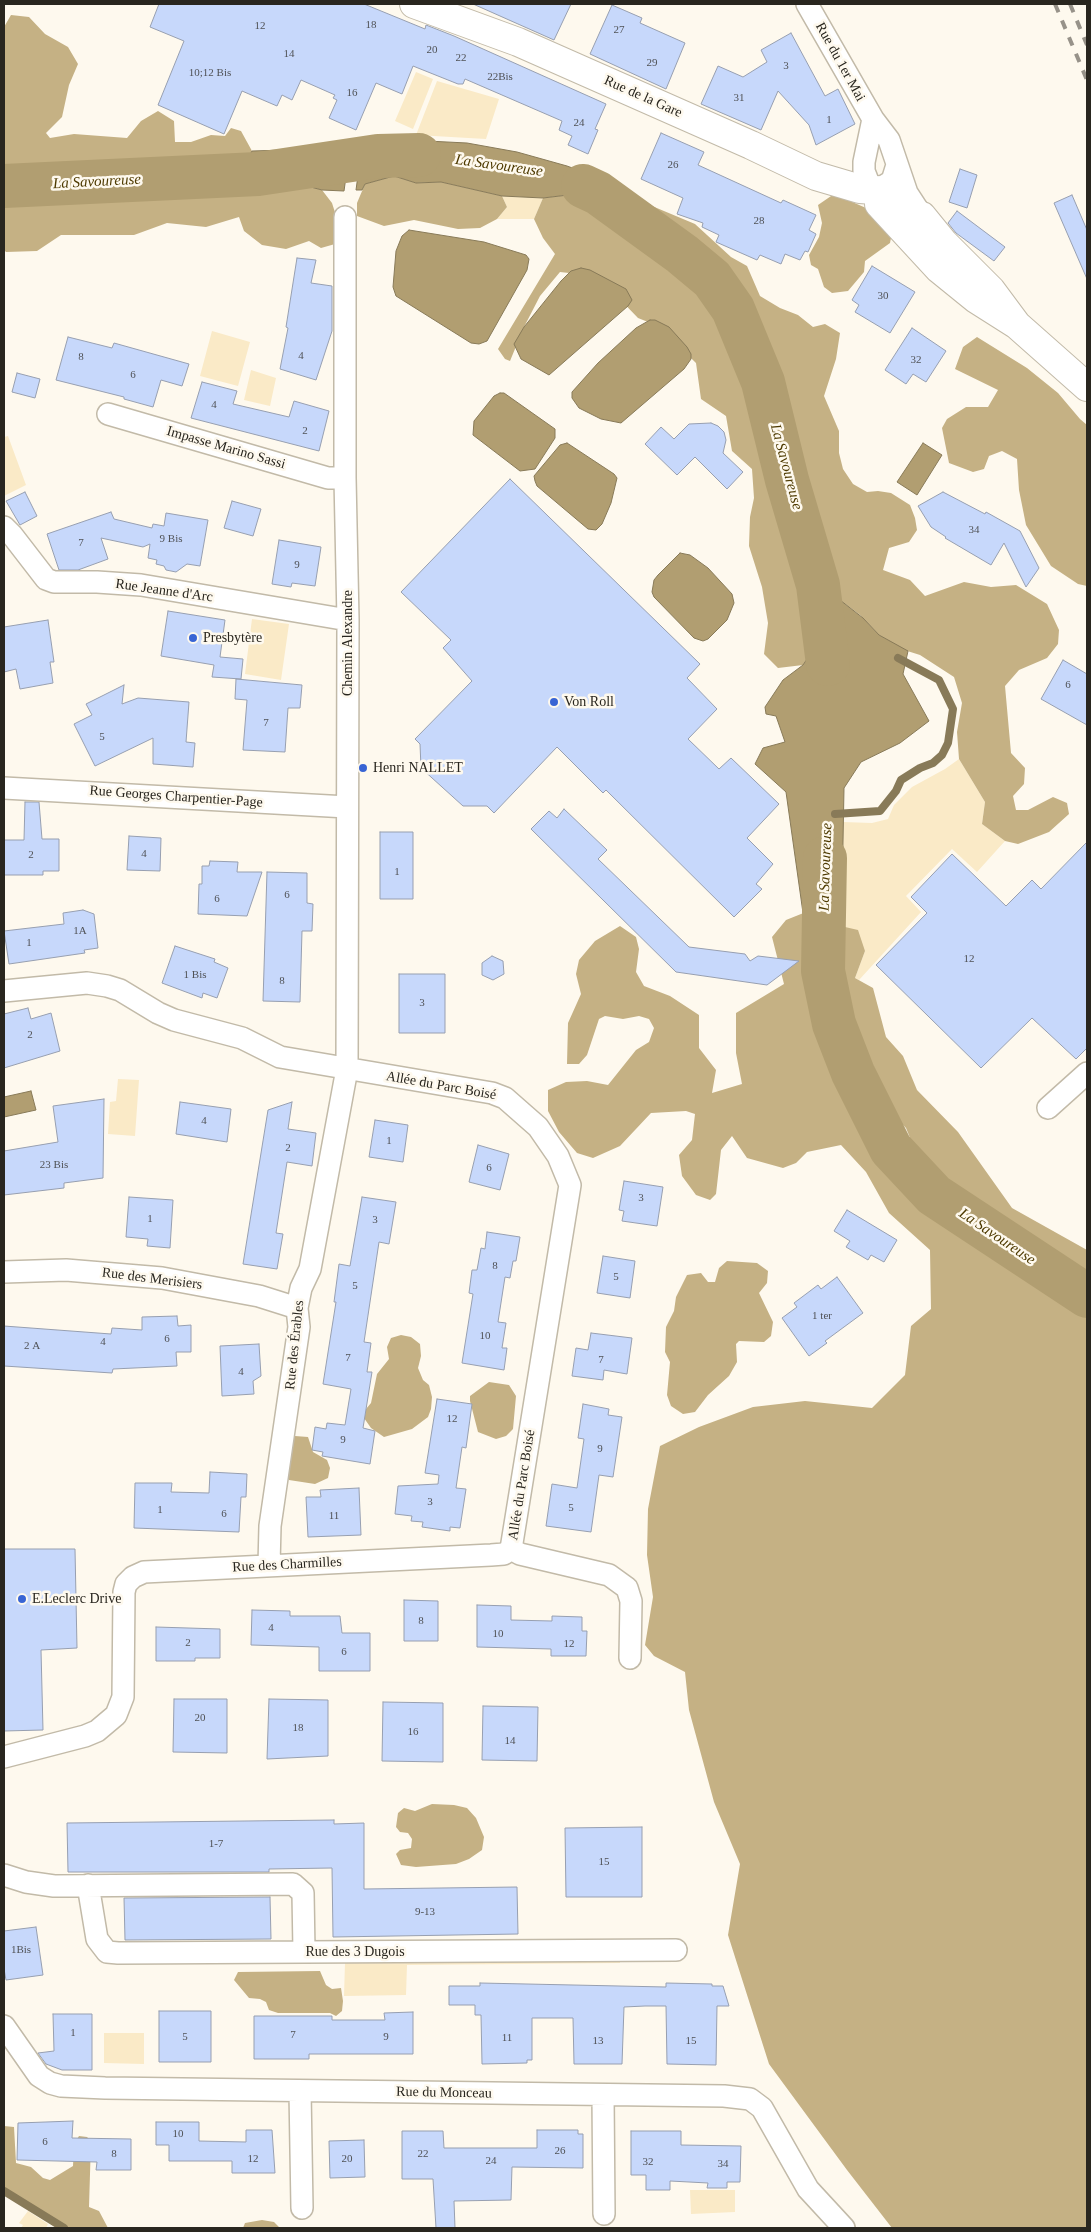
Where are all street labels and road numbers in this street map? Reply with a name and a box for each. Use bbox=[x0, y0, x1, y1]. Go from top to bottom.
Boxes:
street label: Rue du 1er Mai bbox=[811, 20, 869, 104]
street label: Rue de la Gare bbox=[601, 72, 685, 122]
street label: Impasse Marino Sassi bbox=[165, 423, 287, 473]
street label: Rue Jeanne d'Arc bbox=[114, 576, 214, 606]
street label: Chemin Alexandre bbox=[340, 590, 356, 696]
street label: Rue Georges Charpentier-Page bbox=[89, 783, 263, 811]
street label: Allée du Parc Boisé bbox=[385, 1068, 497, 1104]
street label: Rue des Merisiers bbox=[101, 1265, 203, 1293]
street label: Rue des Érables bbox=[282, 1299, 308, 1391]
street label: Allée du Parc Boisé bbox=[505, 1429, 539, 1541]
street label: Rue des Charmilles bbox=[232, 1554, 342, 1576]
street label: Rue des 3 Dugois bbox=[305, 1944, 405, 1960]
street label: Rue du Monceau bbox=[396, 2084, 492, 2102]

